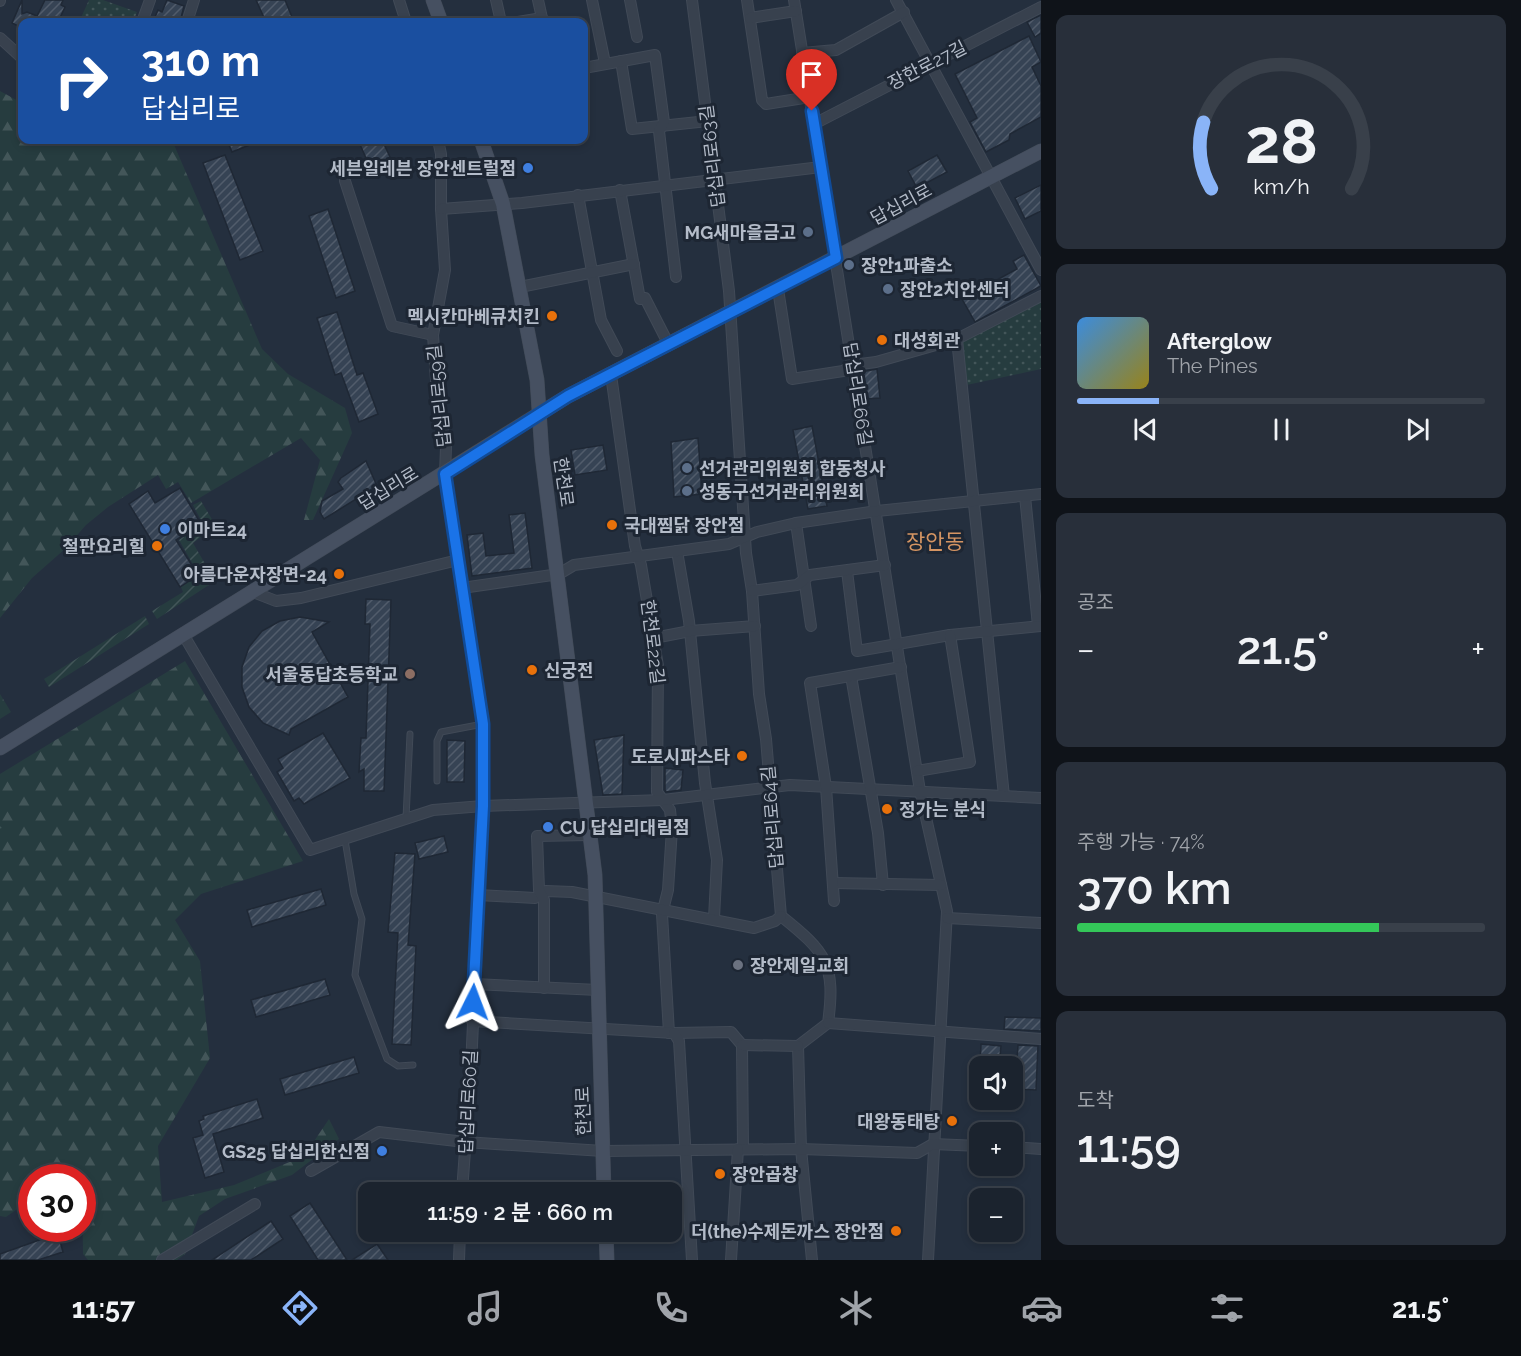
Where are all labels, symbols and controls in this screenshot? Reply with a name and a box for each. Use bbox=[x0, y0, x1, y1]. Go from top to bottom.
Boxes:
street label: 장한로27길 bbox=[884, 36, 970, 94]
text: 310 m bbox=[141, 37, 260, 86]
icon: right bbox=[42, 42, 120, 120]
pin bbox=[786, 49, 837, 111]
icon: arrive bbox=[795, 58, 828, 91]
text: 답십리로 bbox=[141, 93, 240, 124]
street label: 답십리로63길 bbox=[695, 103, 729, 209]
text: 28 bbox=[1245, 104, 1317, 178]
place label: 세븐일레븐 장안센트럴점 bbox=[330, 158, 516, 179]
marker: 세븐일레븐 장안센트럴점 bbox=[521, 161, 535, 175]
text: km/h bbox=[1253, 174, 1309, 199]
street label: 답십리로 bbox=[867, 179, 935, 229]
place label: MG새마을금고 bbox=[685, 222, 796, 243]
marker: MG새마을금고 bbox=[801, 225, 815, 239]
place label: 장안1파출소 bbox=[861, 255, 953, 276]
marker: 장안1파출소 bbox=[842, 258, 856, 272]
place label: 장안2치안센터 bbox=[900, 279, 1010, 300]
marker: 장안2치안센터 bbox=[881, 282, 895, 296]
place label: 멕시칸마베큐치킨 bbox=[408, 306, 540, 327]
marker: 멕시칸마베큐치킨 bbox=[545, 309, 559, 323]
text: Afterglow bbox=[1167, 328, 1272, 354]
place label: 대성회관 bbox=[894, 330, 961, 351]
marker: 대성회관 bbox=[875, 333, 889, 347]
street label: 답십리로66길 bbox=[839, 341, 877, 447]
street label: 답십리로59길 bbox=[423, 344, 455, 448]
text: The Pines bbox=[1167, 354, 1258, 378]
icon: previous bbox=[1129, 413, 1162, 446]
icon: pause bbox=[1265, 413, 1298, 446]
icon: next bbox=[1401, 413, 1434, 446]
street label: 한천로 bbox=[550, 456, 578, 508]
place label: 선거관리위원회 합동청사 bbox=[699, 458, 886, 479]
marker: 선거관리위원회 합동청사 bbox=[680, 461, 694, 475]
street label: 답십리로 bbox=[354, 462, 422, 514]
place label: 성동구선거관리위원회 bbox=[699, 481, 865, 502]
marker: 성동구선거관리위원회 bbox=[680, 484, 694, 498]
place label: 국대찜닭 장안점 bbox=[624, 515, 744, 536]
marker: 국대찜닭 장안점 bbox=[605, 518, 619, 532]
place label: 이마트24 bbox=[177, 519, 247, 540]
marker: 이마트24 bbox=[158, 522, 172, 536]
district label: 장안동 bbox=[906, 529, 964, 554]
place label: 철판요리힐 bbox=[62, 536, 145, 557]
marker: 철판요리힐 bbox=[150, 539, 164, 553]
place label: 아름다운자장면-24 bbox=[183, 564, 327, 585]
marker: 아름다운자장면-24 bbox=[332, 567, 346, 581]
text: 공조 bbox=[1077, 590, 1114, 614]
street label: 한천로22길 bbox=[637, 599, 669, 685]
text: 21.5° bbox=[1237, 622, 1329, 675]
text: − bbox=[1077, 630, 1095, 669]
text: + bbox=[1471, 630, 1485, 669]
place label: 신궁전 bbox=[544, 660, 594, 681]
marker: 신궁전 bbox=[525, 663, 539, 677]
place label: 서울동답초등학교 bbox=[266, 664, 398, 685]
marker: 서울동답초등학교 bbox=[403, 667, 417, 681]
place label: 도로시파스타 bbox=[631, 746, 730, 767]
marker: 도로시파스타 bbox=[735, 749, 749, 763]
street label: 답십리로64길 bbox=[757, 765, 787, 869]
place label: 정가는 분식 bbox=[899, 799, 986, 820]
marker: 정가는 분식 bbox=[880, 802, 894, 816]
place label: CU 답십리대림점 bbox=[560, 817, 690, 838]
marker: CU 답십리대림점 bbox=[541, 820, 555, 834]
text: 주행 가능 · 74% bbox=[1077, 830, 1205, 854]
text: 370 km bbox=[1077, 862, 1232, 915]
place label: 장안제일교회 bbox=[750, 955, 849, 976]
marker: 장안제일교회 bbox=[731, 958, 745, 972]
position arrow bbox=[441, 970, 505, 1034]
street label: 답십리로60길 bbox=[455, 1049, 481, 1155]
map controls bbox=[969, 1056, 1023, 1242]
button: sound bbox=[969, 1056, 1023, 1110]
street label: 한천로 bbox=[572, 1086, 594, 1136]
text: 도착 bbox=[1077, 1088, 1114, 1112]
place label: 대왕동태탕 bbox=[857, 1111, 940, 1132]
marker: 대왕동태탕 bbox=[945, 1114, 959, 1128]
text: 11:59 bbox=[1077, 1120, 1181, 1173]
button: + bbox=[969, 1122, 1023, 1176]
place label: GS25 답십리한신점 bbox=[222, 1141, 370, 1162]
marker: GS25 답십리한신점 bbox=[375, 1144, 389, 1158]
speed limit sign: 30 bbox=[18, 1164, 96, 1242]
place label: 장안곱창 bbox=[732, 1164, 799, 1185]
marker: 장안곱창 bbox=[713, 1167, 727, 1181]
button: − bbox=[969, 1188, 1023, 1242]
text: 11:59 · 2 분 · 660 m bbox=[427, 1199, 613, 1225]
place label: 더(the)수제돈까스 장안점 bbox=[691, 1221, 884, 1242]
marker: 더(the)수제돈까스 장안점 bbox=[889, 1224, 903, 1238]
icon: directions bbox=[279, 1287, 321, 1329]
icon: music bbox=[464, 1287, 506, 1329]
icon: phone bbox=[650, 1287, 692, 1329]
icon: climate bbox=[835, 1287, 877, 1329]
icon: car bbox=[1021, 1287, 1063, 1329]
icon: filters bbox=[1206, 1287, 1248, 1329]
text: 11:57 bbox=[72, 1293, 135, 1324]
text: 21.5° bbox=[1392, 1293, 1449, 1324]

